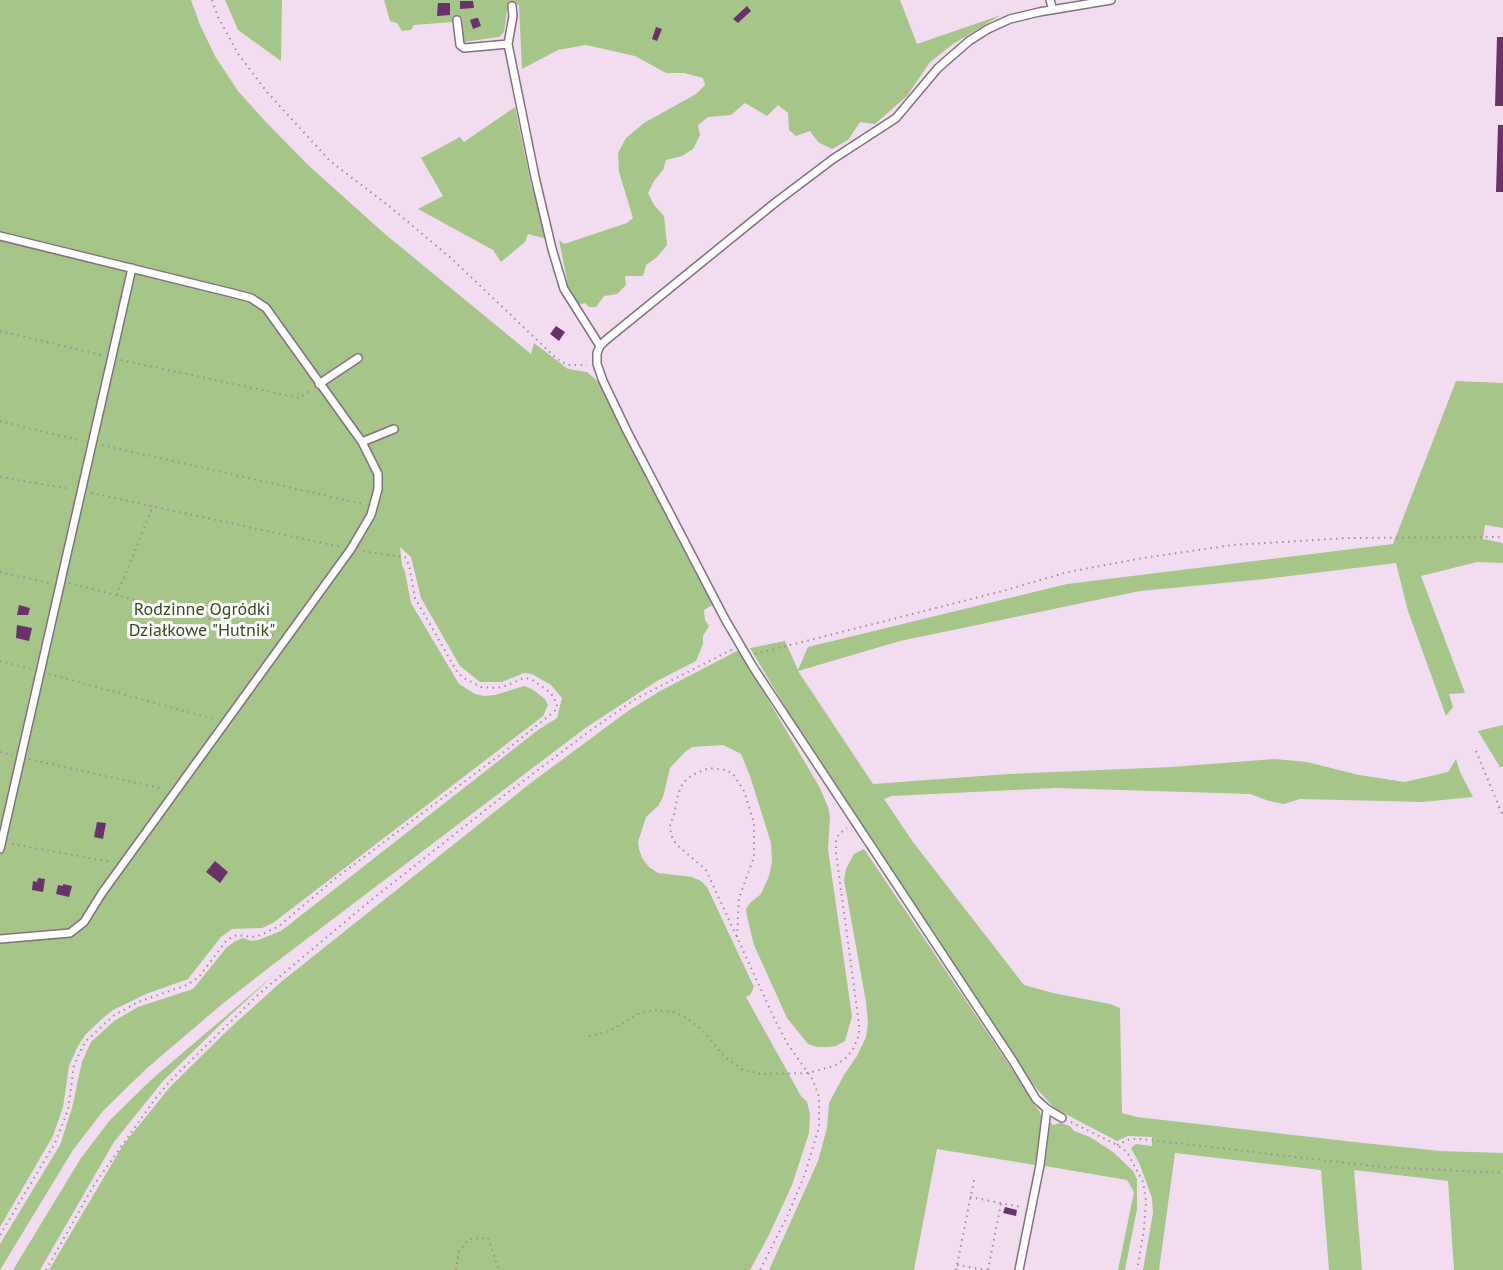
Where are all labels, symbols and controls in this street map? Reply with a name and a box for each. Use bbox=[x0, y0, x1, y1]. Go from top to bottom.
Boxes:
park label: Rodzinne Ogródki Działkowe "Hutnik" bbox=[129, 599, 275, 642]

